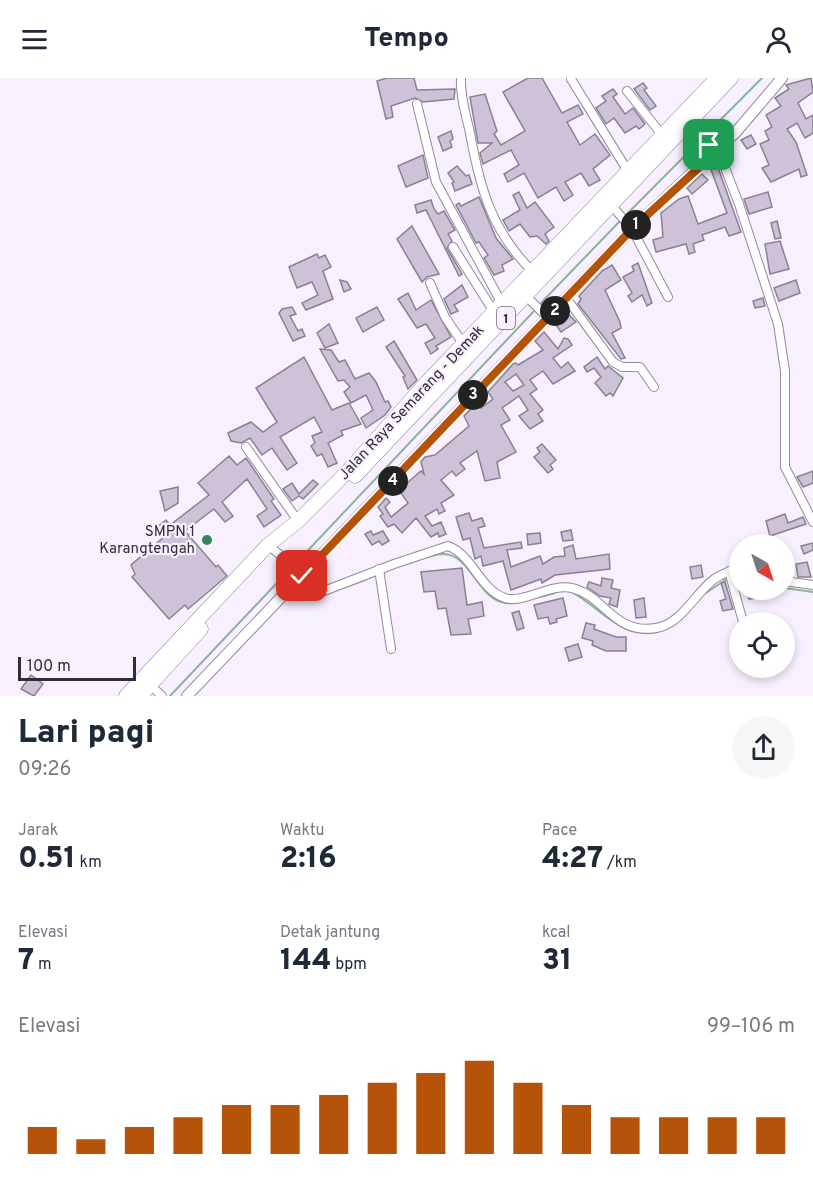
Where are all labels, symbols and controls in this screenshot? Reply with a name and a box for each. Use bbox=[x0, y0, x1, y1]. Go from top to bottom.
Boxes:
text: Tempo bbox=[364, 22, 449, 56]
icon: menu bbox=[18, 23, 51, 56]
icon: person bbox=[762, 23, 795, 56]
pin bbox=[683, 119, 734, 170]
icon: arrive bbox=[692, 128, 725, 161]
pin: 1 bbox=[621, 210, 651, 240]
text: 1 bbox=[633, 215, 639, 235]
pin: 2 bbox=[540, 296, 570, 326]
text: 2 bbox=[550, 301, 560, 321]
road number: 1 bbox=[497, 307, 515, 329]
street label: Jalan Raya Semarang - Demak bbox=[335, 321, 489, 485]
pin: 3 bbox=[458, 380, 488, 410]
text: 3 bbox=[468, 385, 478, 405]
pin: 4 bbox=[378, 466, 408, 496]
text: 4 bbox=[388, 471, 398, 491]
place label: SMPN 1 Karangtengah bbox=[99, 523, 195, 559]
marker: SMPN 1 Karangtengah bbox=[200, 533, 214, 547]
north arrow bbox=[729, 534, 795, 600]
map controls bbox=[729, 534, 795, 678]
pin bbox=[276, 550, 327, 601]
icon: check bbox=[285, 559, 318, 592]
button: locate bbox=[729, 612, 795, 678]
scale bar bbox=[18, 654, 136, 682]
text: 100 m bbox=[27, 657, 71, 677]
text: Lari pagi bbox=[18, 713, 154, 755]
button: share bbox=[732, 716, 795, 779]
text: 09:26 bbox=[18, 757, 71, 783]
text: Jarak bbox=[18, 821, 58, 841]
text: Waktu bbox=[280, 821, 324, 841]
text: Pace bbox=[542, 821, 577, 841]
text: 0.51 bbox=[18, 841, 76, 878]
text: 2:16 bbox=[280, 841, 337, 878]
text: 4:27 bbox=[542, 841, 603, 878]
text: km bbox=[76, 853, 102, 873]
text: /km bbox=[603, 853, 637, 873]
text: Elevasi bbox=[18, 923, 68, 943]
text: Detak jantung bbox=[280, 923, 380, 943]
text: kcal bbox=[542, 923, 570, 943]
text: 7 bbox=[18, 943, 34, 980]
text: 144 bbox=[280, 943, 332, 980]
text: 31 bbox=[542, 943, 572, 980]
text: m bbox=[34, 955, 52, 975]
text: bpm bbox=[332, 955, 367, 975]
text: Elevasi bbox=[18, 1014, 80, 1040]
text: 99–106 m bbox=[707, 1014, 795, 1040]

